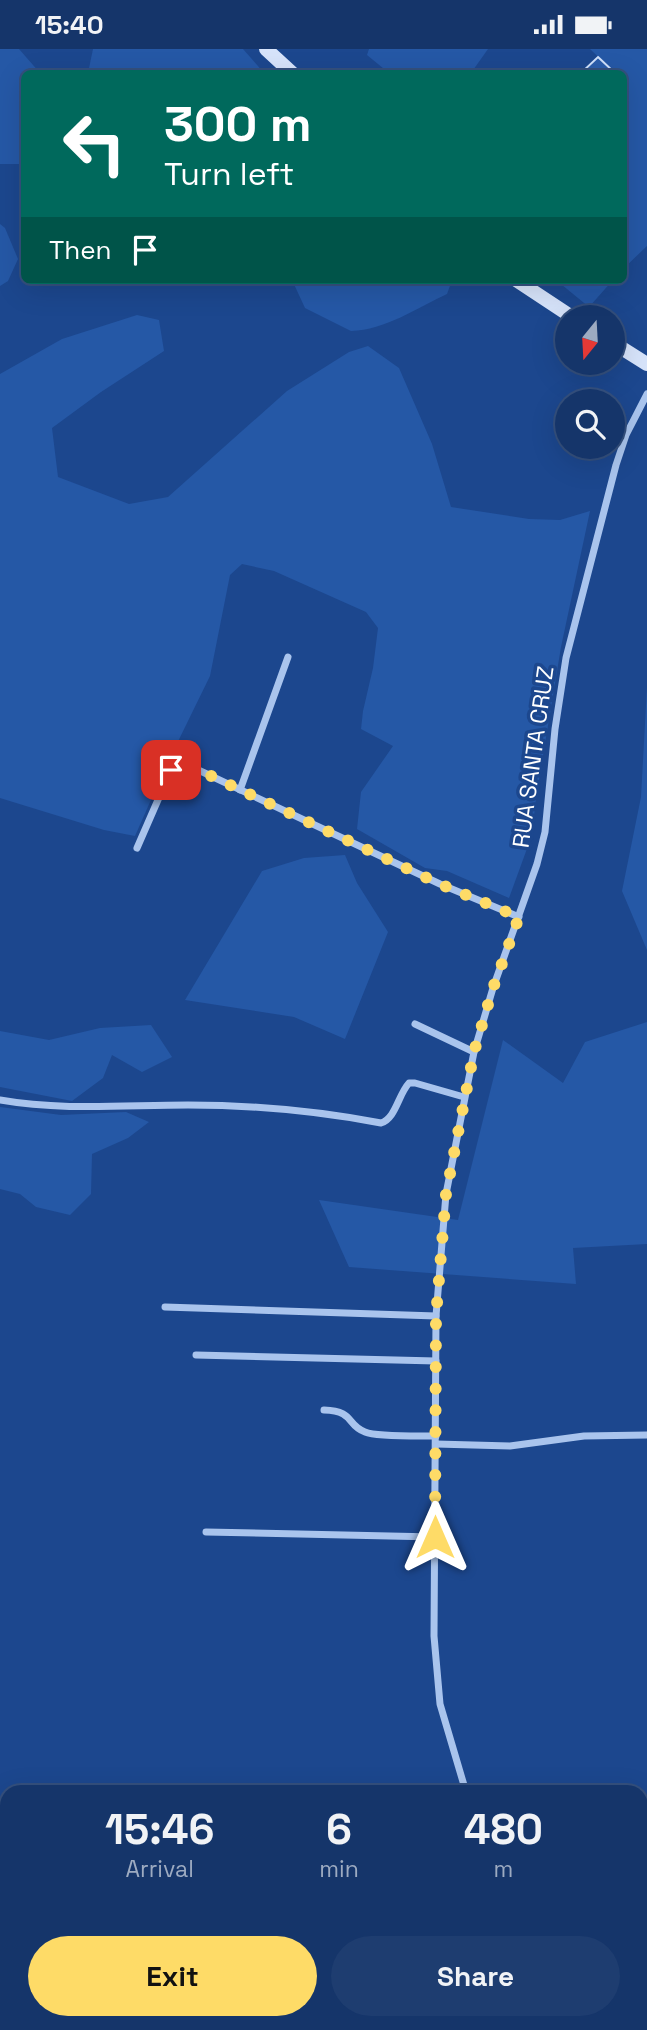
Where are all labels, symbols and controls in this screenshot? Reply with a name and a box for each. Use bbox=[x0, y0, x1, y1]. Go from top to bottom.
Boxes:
text: 15:40 bbox=[35, 8, 103, 42]
text: 300 m bbox=[164, 93, 312, 155]
icon: left bbox=[49, 98, 140, 189]
text: Turn left bbox=[164, 154, 294, 194]
icon: arrive bbox=[126, 231, 164, 269]
text: Then bbox=[49, 233, 112, 267]
north arrow bbox=[555, 305, 625, 375]
map controls bbox=[555, 305, 625, 459]
button: search bbox=[555, 389, 625, 459]
street label: RUA SANTA CRUZ bbox=[505, 664, 561, 850]
pin bbox=[141, 740, 201, 800]
icon: arrive bbox=[152, 751, 190, 789]
position arrow bbox=[398, 1500, 472, 1574]
text: 15:46 bbox=[105, 1803, 214, 1856]
text: 6 bbox=[326, 1803, 352, 1856]
text: 480 bbox=[464, 1803, 543, 1856]
text: Arrival bbox=[125, 1854, 194, 1884]
text: min bbox=[319, 1854, 359, 1884]
text: m bbox=[494, 1854, 513, 1884]
button: Exit bbox=[28, 1936, 317, 2016]
button: Share bbox=[331, 1936, 620, 2016]

